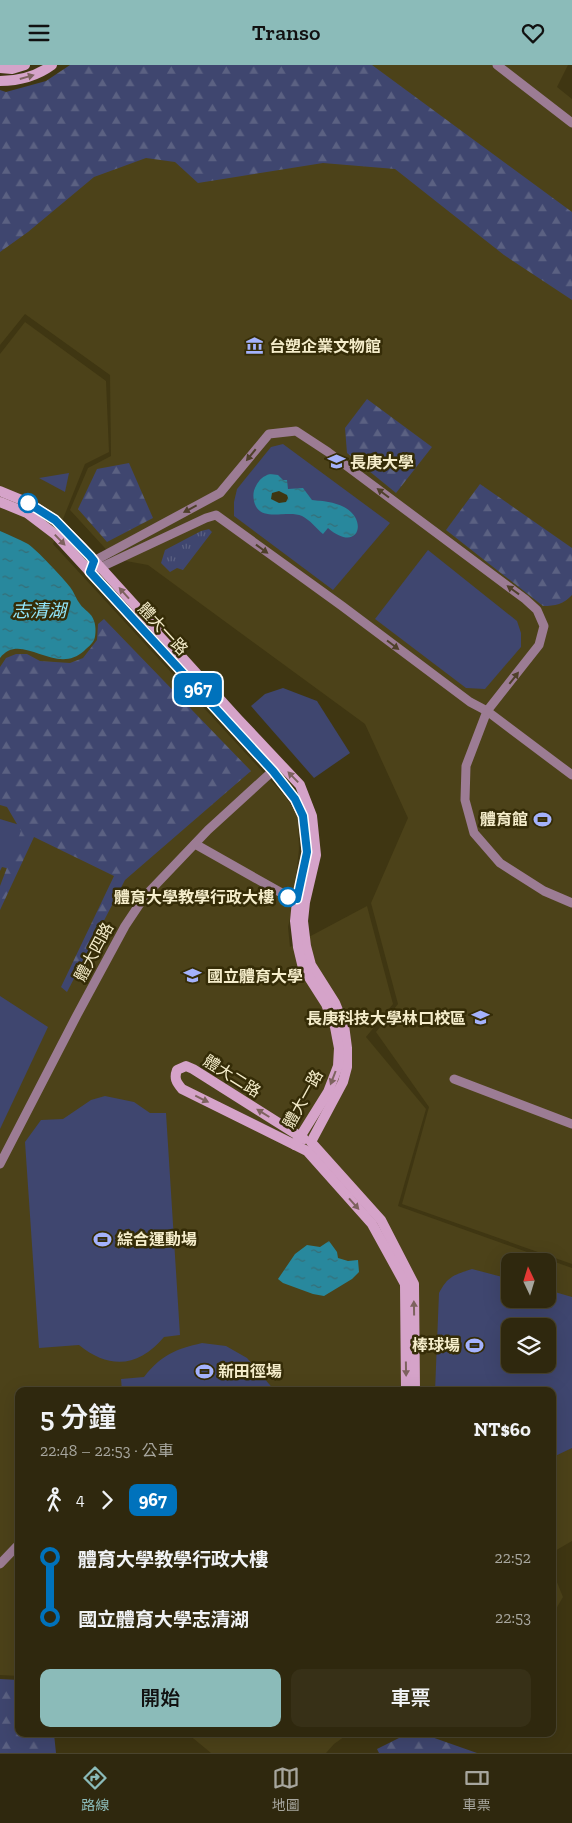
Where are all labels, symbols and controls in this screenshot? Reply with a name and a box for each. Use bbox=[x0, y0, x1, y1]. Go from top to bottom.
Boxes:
icon: menu bbox=[25, 19, 53, 47]
text: Transo bbox=[252, 19, 320, 46]
icon: heart bbox=[519, 19, 547, 47]
one-way arrow bbox=[20, 73, 35, 81]
museum icon: 台塑企業文物館 bbox=[245, 336, 265, 356]
place label: 台塑企業文物館 bbox=[269, 337, 381, 356]
one-way arrow bbox=[245, 449, 257, 461]
school or university icon: 長庚大學 bbox=[326, 452, 346, 472]
place label: 長庚大學 bbox=[350, 453, 414, 472]
one-way arrow bbox=[376, 488, 390, 498]
unlabelled marker bbox=[18, 493, 38, 513]
one-way arrow bbox=[183, 505, 198, 513]
one-way arrow bbox=[54, 534, 66, 546]
one-way arrow bbox=[255, 543, 268, 554]
one-way arrow bbox=[506, 585, 520, 595]
one-way arrow bbox=[118, 587, 130, 599]
street label: 體大一路 bbox=[134, 599, 192, 659]
water label: 志清湖 bbox=[12, 600, 69, 622]
one-way arrow bbox=[386, 639, 399, 650]
one-way arrow bbox=[508, 672, 519, 685]
line badge: 967 bbox=[169, 673, 227, 705]
text: 967 bbox=[184, 678, 212, 700]
one-way arrow bbox=[287, 772, 299, 784]
sports icon: 體育館 bbox=[532, 809, 552, 829]
place label: 體育館 bbox=[480, 810, 528, 829]
marker: 體育大學教學行政大樓 bbox=[278, 887, 298, 907]
place label: 體育大學教學行政大樓 bbox=[114, 888, 274, 907]
street label: 體大四路 bbox=[71, 919, 117, 985]
school or university icon: 國立體育大學 bbox=[183, 966, 203, 986]
place label: 國立體育大學 bbox=[207, 967, 303, 986]
school or university icon: 長庚科技大學林口校區 bbox=[470, 1008, 490, 1028]
place label: 長庚科技大學林口校區 bbox=[306, 1009, 466, 1028]
street label: 體大二路 bbox=[200, 1051, 264, 1101]
street label: 體大一路 bbox=[279, 1066, 327, 1132]
one-way arrow bbox=[329, 1070, 336, 1085]
one-way arrow bbox=[195, 1095, 209, 1103]
one-way arrow bbox=[256, 1108, 270, 1118]
one-way arrow bbox=[348, 1197, 360, 1209]
sports icon: 綜合運動場 bbox=[93, 1229, 113, 1249]
place label: 綜合運動場 bbox=[117, 1230, 197, 1249]
north arrow bbox=[501, 1253, 556, 1307]
map controls bbox=[501, 1253, 556, 1373]
one-way arrow bbox=[410, 1299, 418, 1315]
button: layers bbox=[501, 1318, 556, 1373]
sports icon: 棒球場 bbox=[464, 1335, 484, 1355]
place label: 棒球場 bbox=[412, 1336, 460, 1355]
sports icon: 新田徑場 bbox=[194, 1361, 214, 1381]
one-way arrow bbox=[402, 1361, 410, 1377]
place label: 新田徑場 bbox=[218, 1362, 282, 1381]
text: 5 分鐘 bbox=[40, 1401, 116, 1434]
text: NT$60 bbox=[474, 1418, 531, 1441]
text: 22:48 – 22:53 · 公車 bbox=[40, 1441, 173, 1460]
icon: walk bbox=[40, 1486, 68, 1514]
icon: forward bbox=[93, 1486, 121, 1514]
text: 967 bbox=[139, 1489, 167, 1511]
text: 4 bbox=[76, 1490, 85, 1509]
text: 體育大學教學行政大樓 bbox=[78, 1548, 268, 1571]
text: 22:52 bbox=[495, 1548, 531, 1567]
text: 國立體育大學志清湖 bbox=[78, 1608, 249, 1631]
text: 22:53 bbox=[495, 1608, 531, 1627]
button: 開始 bbox=[40, 1669, 281, 1727]
button: 車票 bbox=[291, 1669, 531, 1727]
tab: 路線 bbox=[81, 1764, 109, 1814]
tab: 地圖 bbox=[272, 1764, 300, 1814]
tab: 車票 bbox=[463, 1764, 491, 1814]

